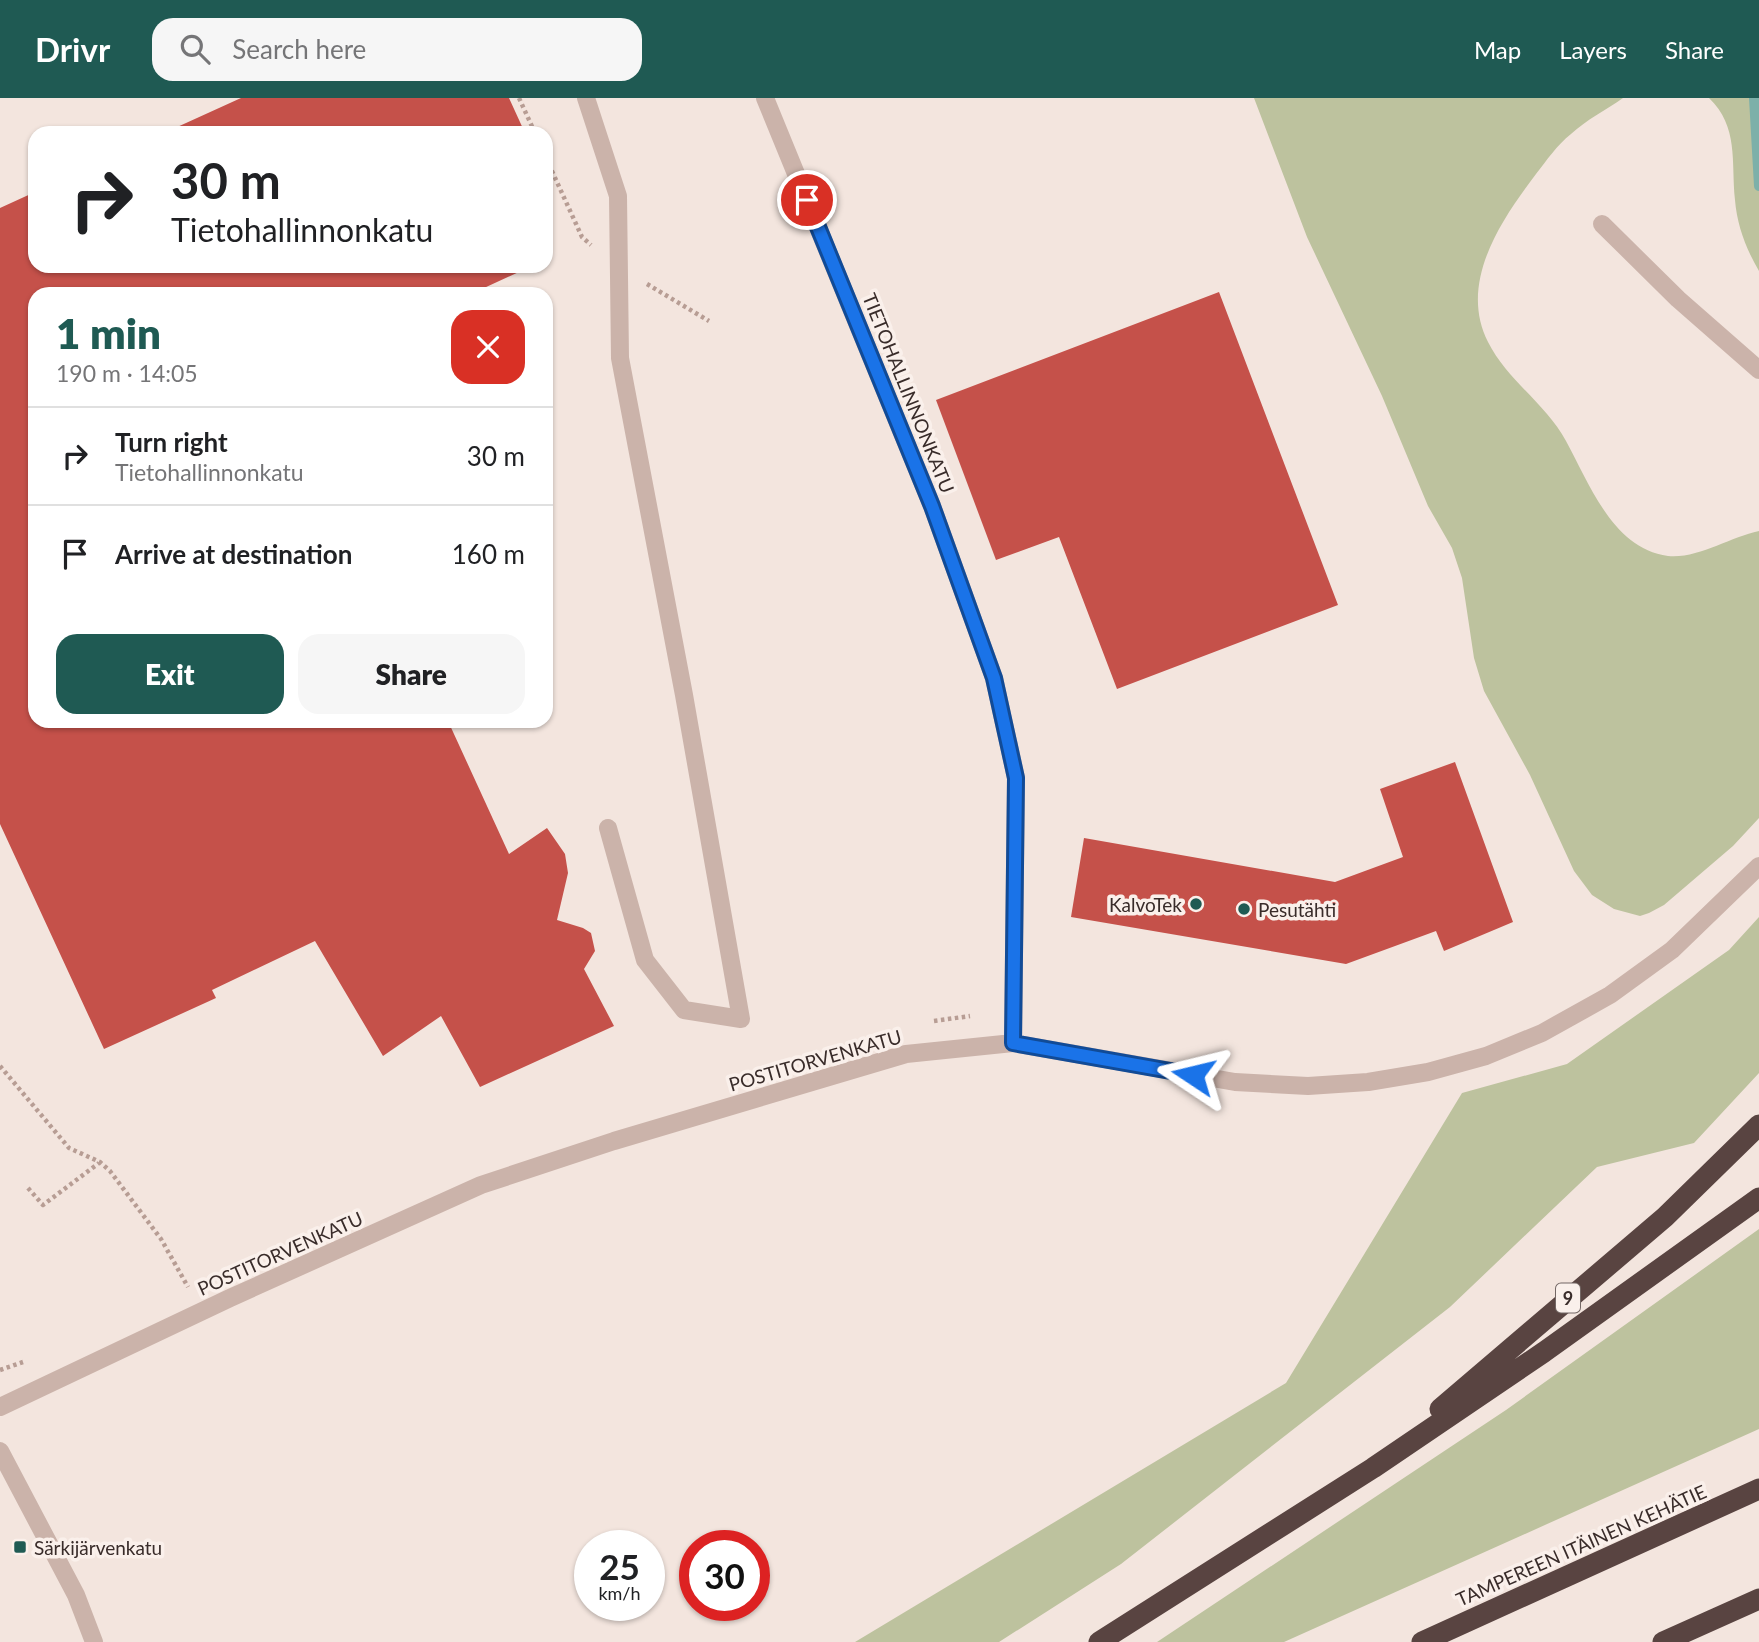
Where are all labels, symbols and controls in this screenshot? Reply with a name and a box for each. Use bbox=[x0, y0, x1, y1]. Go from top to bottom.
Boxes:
search box bbox=[152, 18, 642, 81]
text: Drivr bbox=[35, 29, 110, 69]
icon: search bbox=[176, 30, 214, 68]
text: Search here bbox=[232, 33, 366, 65]
text: Map bbox=[1474, 35, 1521, 64]
text: Layers bbox=[1559, 35, 1627, 64]
text: Share bbox=[1665, 35, 1724, 64]
text: 30 m bbox=[171, 151, 281, 209]
icon: right bbox=[56, 154, 147, 245]
pin bbox=[777, 170, 837, 230]
icon: arrive bbox=[788, 181, 826, 219]
text: Tietohallinnonkatu bbox=[171, 210, 433, 249]
street label: TIETOHALLINNONKATU bbox=[858, 290, 960, 496]
text: 1 min bbox=[56, 308, 161, 358]
button: close bbox=[451, 310, 525, 384]
text: 190 m · 14:05 bbox=[56, 359, 198, 387]
text: Turn right bbox=[115, 426, 228, 458]
icon: right bbox=[56, 437, 94, 475]
text: 30 m bbox=[467, 440, 525, 472]
text: Tietohallinnonkatu bbox=[115, 458, 304, 486]
icon: arrive bbox=[56, 535, 94, 573]
text: Arrive at destination bbox=[115, 538, 352, 570]
text: 160 m bbox=[452, 538, 525, 570]
button: Exit bbox=[56, 634, 284, 714]
button: Share bbox=[298, 634, 525, 714]
place label: KalvoTek bbox=[1109, 893, 1182, 916]
marker: KalvoTek bbox=[1188, 896, 1204, 912]
place label: Pesutähti bbox=[1258, 898, 1336, 921]
marker: Pesutähti bbox=[1236, 901, 1252, 917]
street label: POSTITORVENKATU bbox=[726, 1024, 904, 1096]
position arrow bbox=[1156, 1038, 1230, 1112]
street label: POSTITORVENKATU bbox=[194, 1206, 366, 1300]
road number: 9 bbox=[1556, 1283, 1580, 1312]
street label: TAMPEREEN ITÄINEN KEHÄTIE bbox=[1452, 1479, 1710, 1611]
speed limit sign: 30 bbox=[679, 1530, 770, 1621]
place label: Särkijärvenkatu bbox=[34, 1536, 162, 1559]
marker: Särkijärvenkatu bbox=[12, 1539, 28, 1555]
text: 25 bbox=[599, 1545, 640, 1587]
text: km/h bbox=[598, 1582, 641, 1604]

